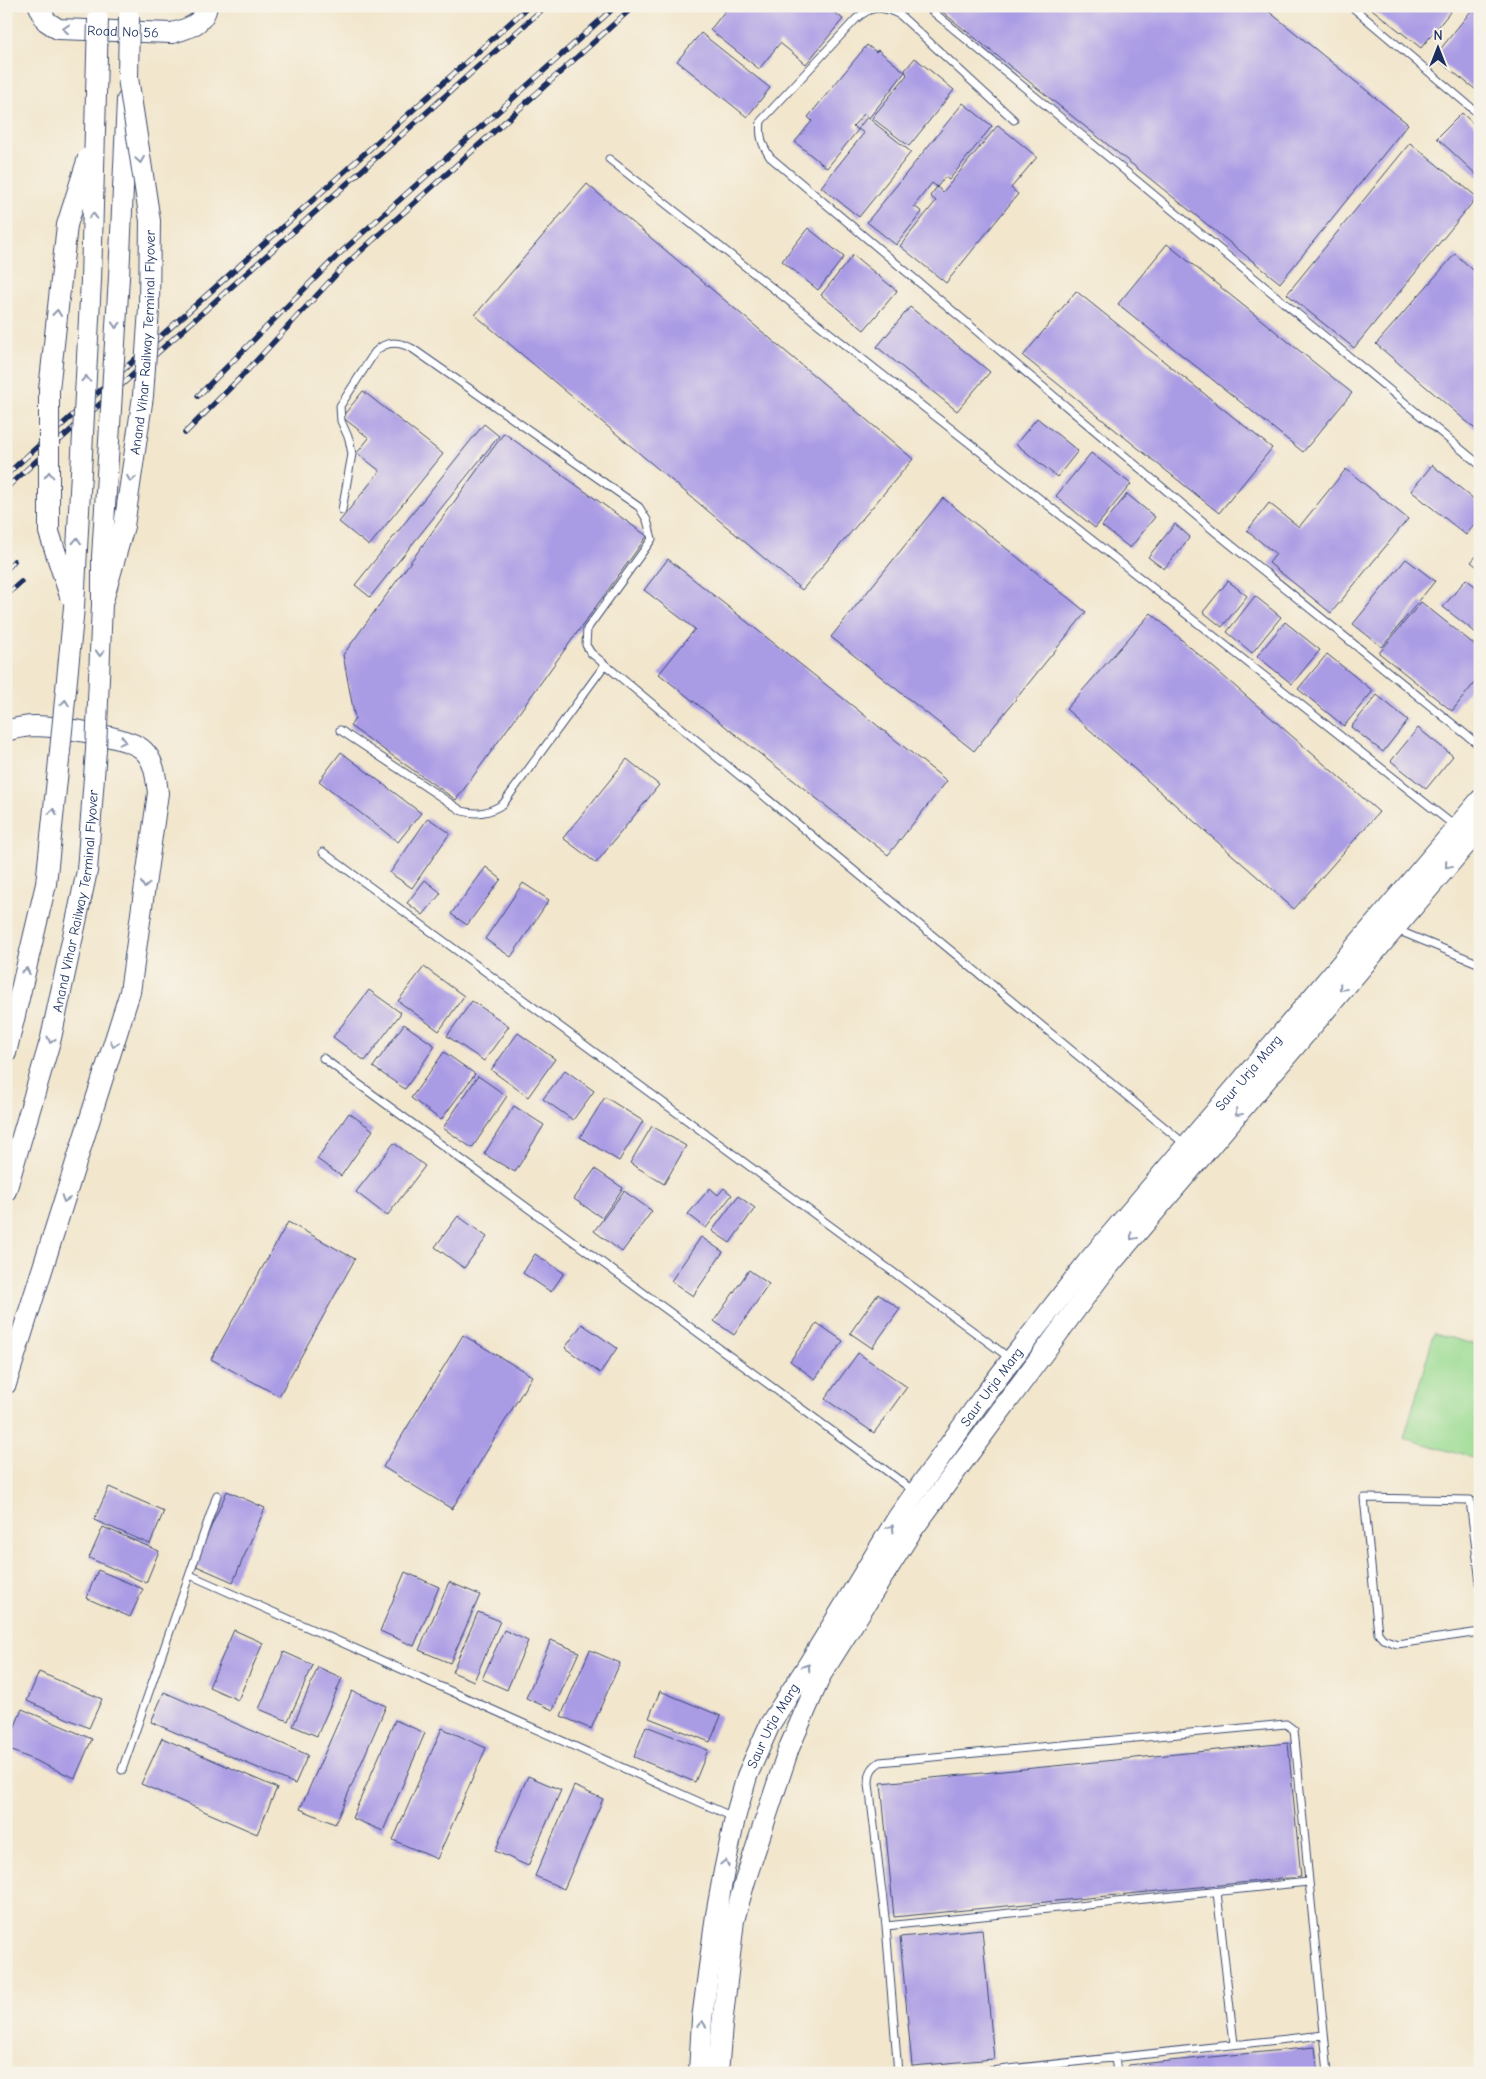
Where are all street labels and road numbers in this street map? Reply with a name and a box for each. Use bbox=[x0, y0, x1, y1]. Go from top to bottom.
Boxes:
street label: Road No 56 bbox=[87, 22, 159, 42]
street label: Anand Vihar Railway Terminal Flyover bbox=[127, 229, 159, 456]
street label: Anand Vihar Railway Terminal Flyover bbox=[49, 789, 102, 1014]
street label: Saur Urja Marg bbox=[1212, 1031, 1286, 1114]
street label: Saur Urja Marg bbox=[957, 1344, 1027, 1430]
street label: Saur Urja Marg bbox=[743, 1680, 803, 1771]

